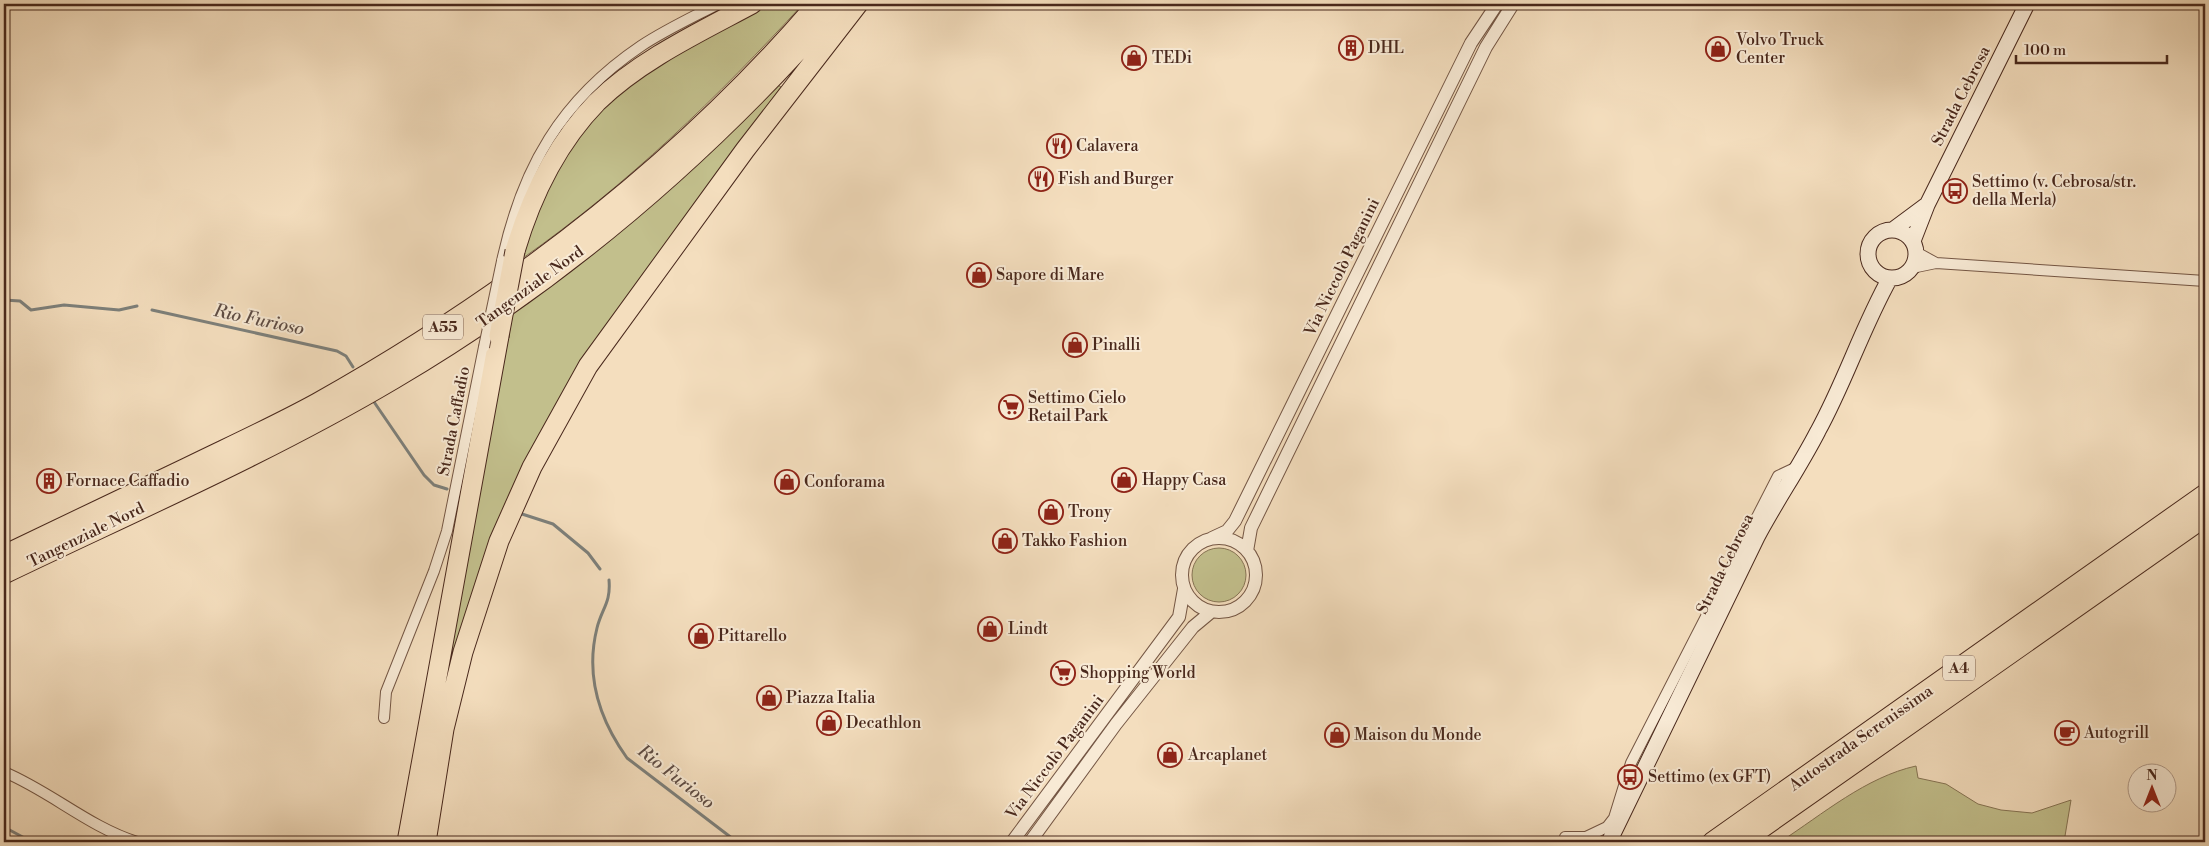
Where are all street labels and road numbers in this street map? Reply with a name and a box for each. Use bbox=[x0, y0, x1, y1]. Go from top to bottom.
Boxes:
street label: Strada Cebrosa bbox=[1927, 42, 1995, 149]
street label: Via Niccolò Paganini bbox=[1300, 195, 1384, 340]
street label: Tangenziale Nord bbox=[473, 241, 587, 333]
road number: A55 bbox=[423, 314, 463, 340]
street label: Strada Caffadio bbox=[434, 365, 474, 477]
street label: Tangenziale Nord bbox=[24, 498, 148, 572]
street label: Strada Cebrosa bbox=[1692, 510, 1758, 617]
road number: A4 bbox=[1943, 656, 1975, 680]
street label: Autostrada Serenissima bbox=[1784, 680, 1938, 796]
street label: Via Niccolò Paganini bbox=[1001, 691, 1108, 824]

